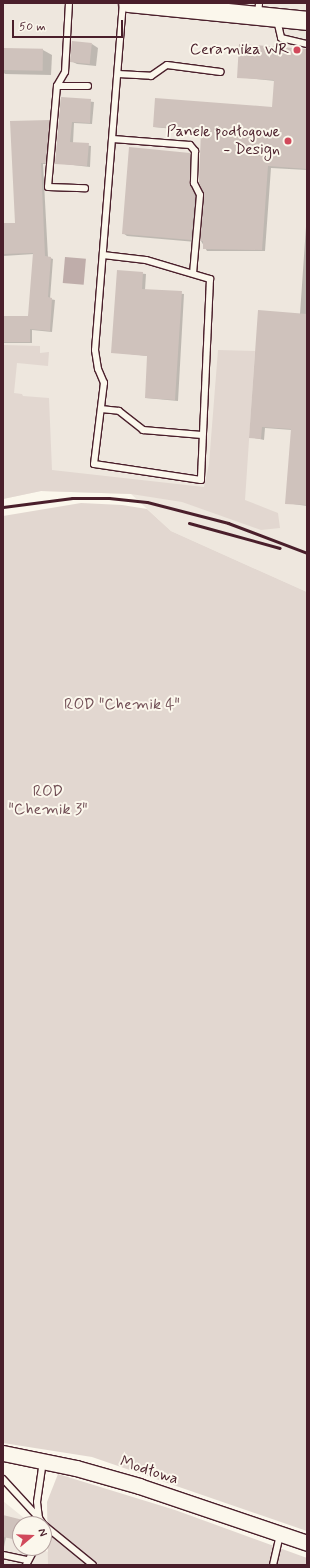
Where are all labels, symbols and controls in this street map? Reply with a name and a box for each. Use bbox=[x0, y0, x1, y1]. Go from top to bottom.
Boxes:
scale bar bbox=[14, 12, 125, 38]
text: 50 m bbox=[19, 19, 46, 35]
place label: Ceramika WR bbox=[190, 40, 289, 60]
marker: Ceramika WR bbox=[292, 45, 302, 55]
place label: Panele podłogowe - Design bbox=[166, 122, 280, 160]
marker: Panele podłogowe - Design bbox=[283, 136, 293, 146]
park label: ROD "Chemik 4" bbox=[64, 695, 180, 715]
park label: ROD "Chemik 3" bbox=[9, 782, 87, 820]
street label: Modłowa bbox=[117, 1453, 181, 1489]
north arrow bbox=[12, 1516, 52, 1556]
text: N bbox=[35, 1527, 50, 1538]

